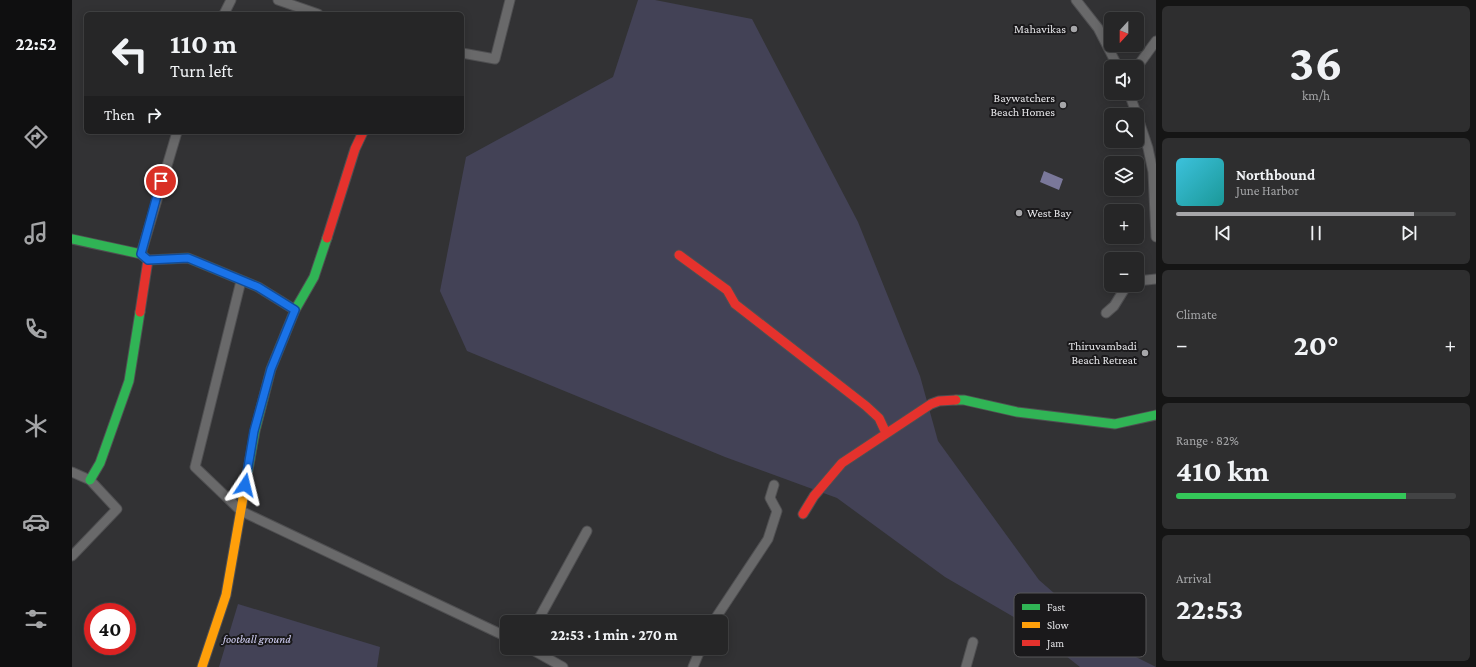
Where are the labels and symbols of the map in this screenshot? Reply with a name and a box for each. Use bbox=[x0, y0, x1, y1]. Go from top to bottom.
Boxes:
north arrow bbox=[1104, 12, 1144, 52]
place label: Mahavikas bbox=[1014, 22, 1066, 36]
marker: Mahavikas bbox=[1069, 24, 1079, 34]
place label: Baywatchers Beach Homes bbox=[991, 91, 1055, 119]
marker: Baywatchers Beach Homes bbox=[1058, 100, 1068, 110]
pin bbox=[144, 164, 178, 198]
place label: West Bay bbox=[1027, 206, 1072, 220]
marker: West Bay bbox=[1014, 208, 1024, 218]
place label: Thiruvambadi Beach Retreat bbox=[1068, 339, 1138, 367]
marker: Thiruvambadi Beach Retreat bbox=[1140, 348, 1150, 358]
position arrow bbox=[224, 464, 266, 506]
legend bbox=[1014, 593, 1146, 657]
text: Fast bbox=[1047, 601, 1066, 613]
speed limit sign: 40 bbox=[84, 603, 136, 655]
text: Slow bbox=[1047, 619, 1069, 631]
park label: football ground bbox=[221, 632, 291, 646]
text: Jam bbox=[1046, 637, 1064, 650]

